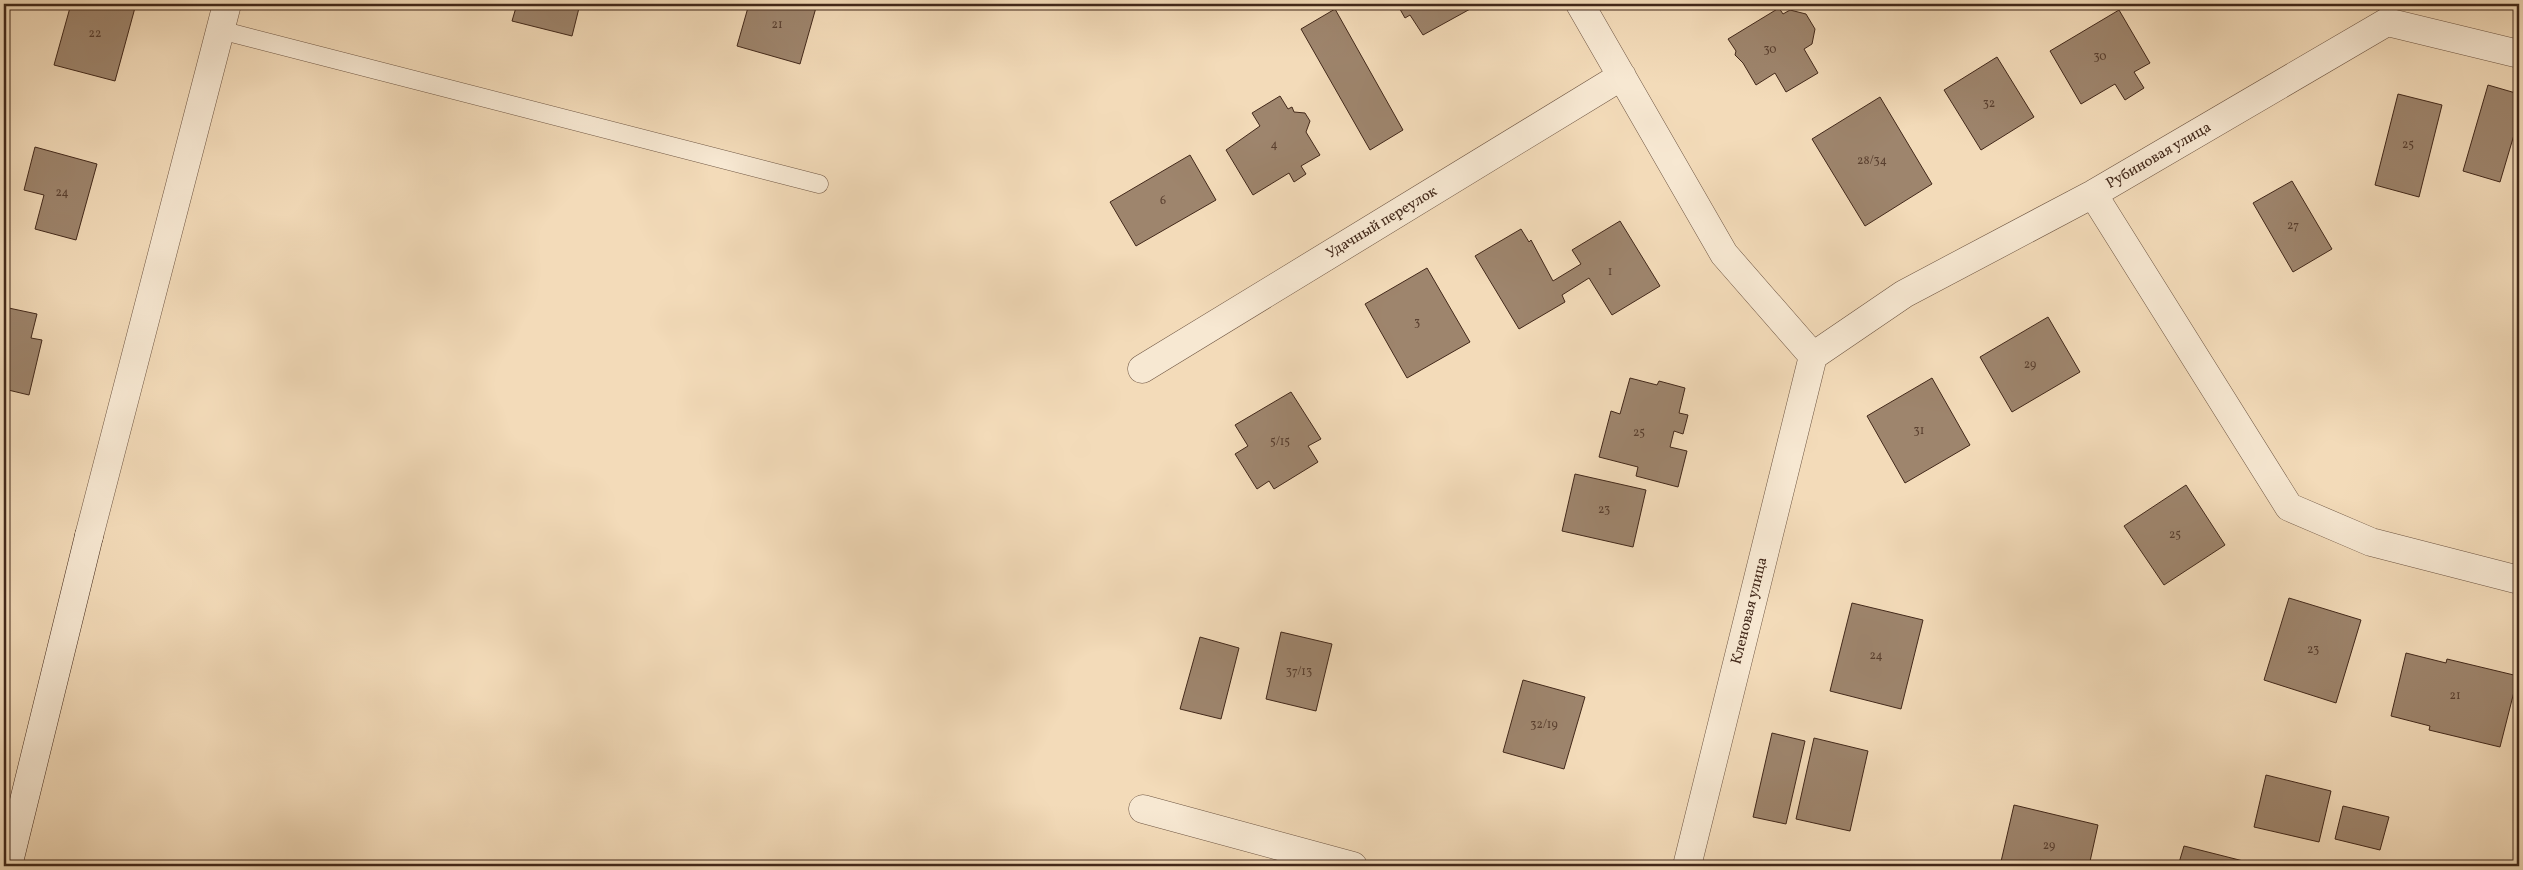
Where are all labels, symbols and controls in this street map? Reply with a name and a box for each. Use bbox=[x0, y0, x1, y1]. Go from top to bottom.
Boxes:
house number: 21 bbox=[771, 17, 783, 33]
house number: 22 bbox=[89, 26, 101, 42]
house number: 30 bbox=[1763, 42, 1777, 58]
house number: 30 bbox=[2093, 49, 2107, 65]
house number: 32 bbox=[1983, 96, 1995, 112]
street label: Рубиновая улица bbox=[2103, 117, 2215, 195]
house number: 4 bbox=[1270, 137, 1278, 153]
house number: 25 bbox=[2402, 137, 2414, 153]
house number: 28/34 bbox=[1857, 153, 1887, 169]
street label: Удачный переулок bbox=[1323, 182, 1441, 264]
house number: 24 bbox=[55, 185, 69, 201]
house number: 6 bbox=[1160, 193, 1166, 209]
house number: 27 bbox=[2287, 218, 2299, 234]
house number: 1 bbox=[1608, 264, 1612, 280]
house number: 3 bbox=[1414, 315, 1420, 331]
house number: 29 bbox=[2024, 357, 2036, 373]
house number: 31 bbox=[1914, 423, 1924, 439]
house number: 25 bbox=[1633, 425, 1645, 441]
house number: 5/15 bbox=[1270, 434, 1290, 450]
house number: 23 bbox=[1598, 502, 1610, 518]
house number: 25 bbox=[2169, 527, 2181, 543]
street label: Кленовая улица bbox=[1727, 555, 1773, 667]
house number: 23 bbox=[2307, 642, 2319, 658]
house number: 24 bbox=[1869, 648, 1883, 664]
house number: 37/13 bbox=[1286, 664, 1312, 680]
house number: 21 bbox=[2449, 688, 2461, 704]
house number: 32/19 bbox=[1530, 717, 1558, 733]
house number: 29 bbox=[2043, 838, 2055, 854]

